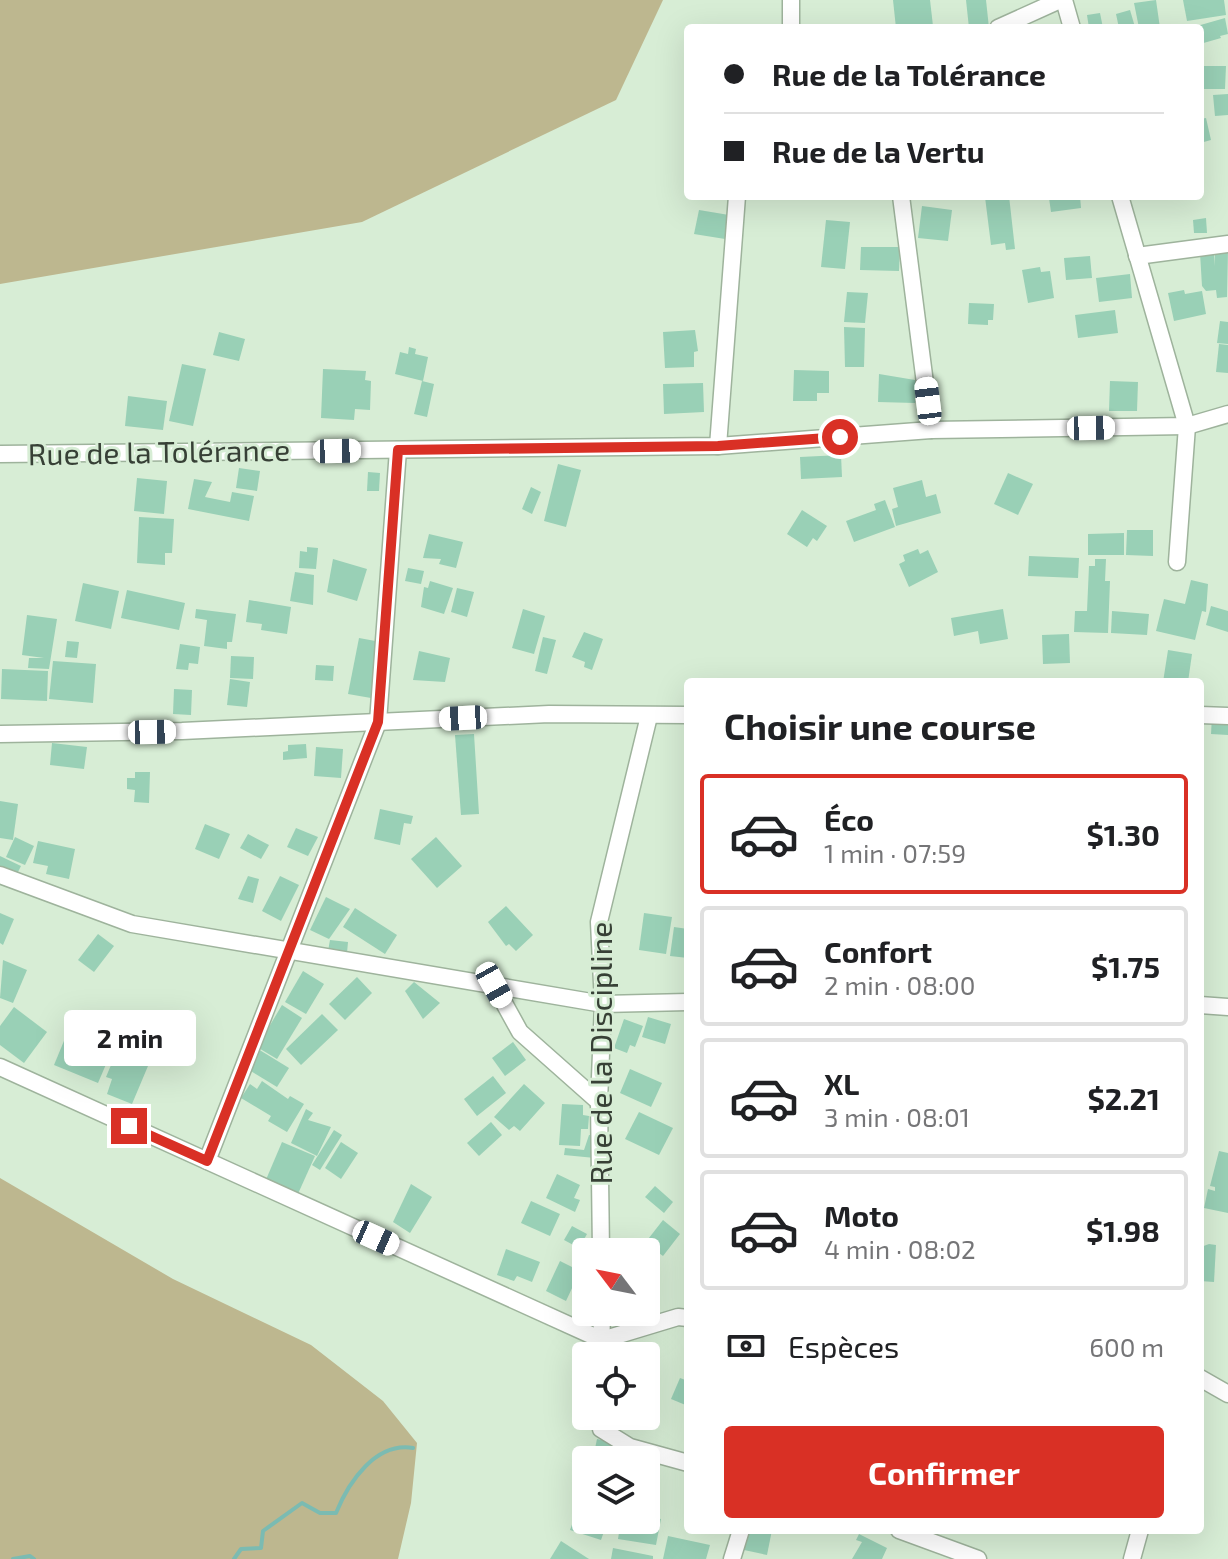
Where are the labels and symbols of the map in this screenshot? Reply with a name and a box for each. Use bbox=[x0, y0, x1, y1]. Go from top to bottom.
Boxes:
car bbox=[913, 376, 943, 426]
car bbox=[1067, 416, 1115, 440]
route start bbox=[822, 419, 858, 455]
street label: Rue de la Tolérance bbox=[27, 431, 290, 471]
car bbox=[313, 439, 361, 463]
car bbox=[438, 705, 488, 731]
car bbox=[128, 720, 176, 744]
street label: Rue de la Discipline bbox=[582, 922, 618, 1184]
car bbox=[472, 958, 516, 1012]
callout: 2 min bbox=[63, 1010, 195, 1066]
route end bbox=[111, 1108, 147, 1144]
car bbox=[349, 1217, 403, 1259]
north arrow bbox=[572, 1238, 660, 1326]

